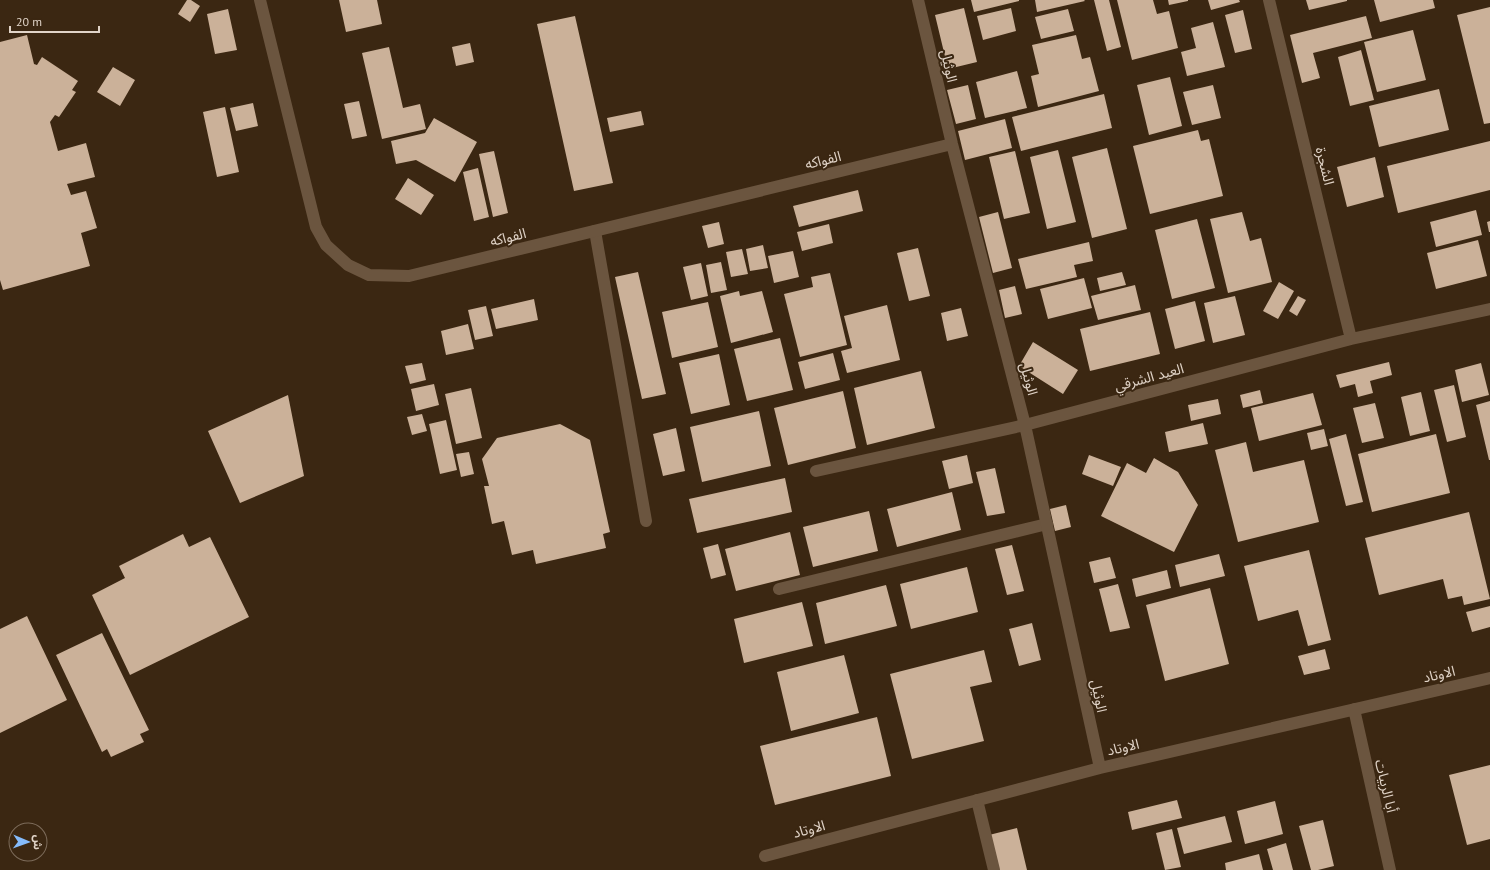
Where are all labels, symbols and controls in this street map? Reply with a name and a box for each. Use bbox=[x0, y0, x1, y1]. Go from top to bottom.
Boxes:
scale bar bbox=[10, 8, 99, 34]
text: 20 m bbox=[16, 14, 42, 29]
street label: الوثيل bbox=[936, 48, 962, 84]
street label: الشجرة bbox=[1312, 145, 1338, 187]
street label: الفواكه bbox=[803, 147, 843, 173]
street label: الفواكه bbox=[488, 224, 528, 250]
street label: العيد الشرقي bbox=[1112, 359, 1186, 397]
street label: الوثيل bbox=[1016, 361, 1042, 397]
street label: الاوتاد bbox=[1421, 662, 1457, 686]
street label: الوثيل bbox=[1087, 678, 1111, 714]
street label: الاوتاد bbox=[1105, 735, 1141, 759]
street label: أبا الربيات bbox=[1371, 758, 1401, 815]
street label: الاوتاد bbox=[791, 816, 827, 842]
north arrow bbox=[8, 822, 48, 862]
text: ش bbox=[31, 835, 45, 850]

